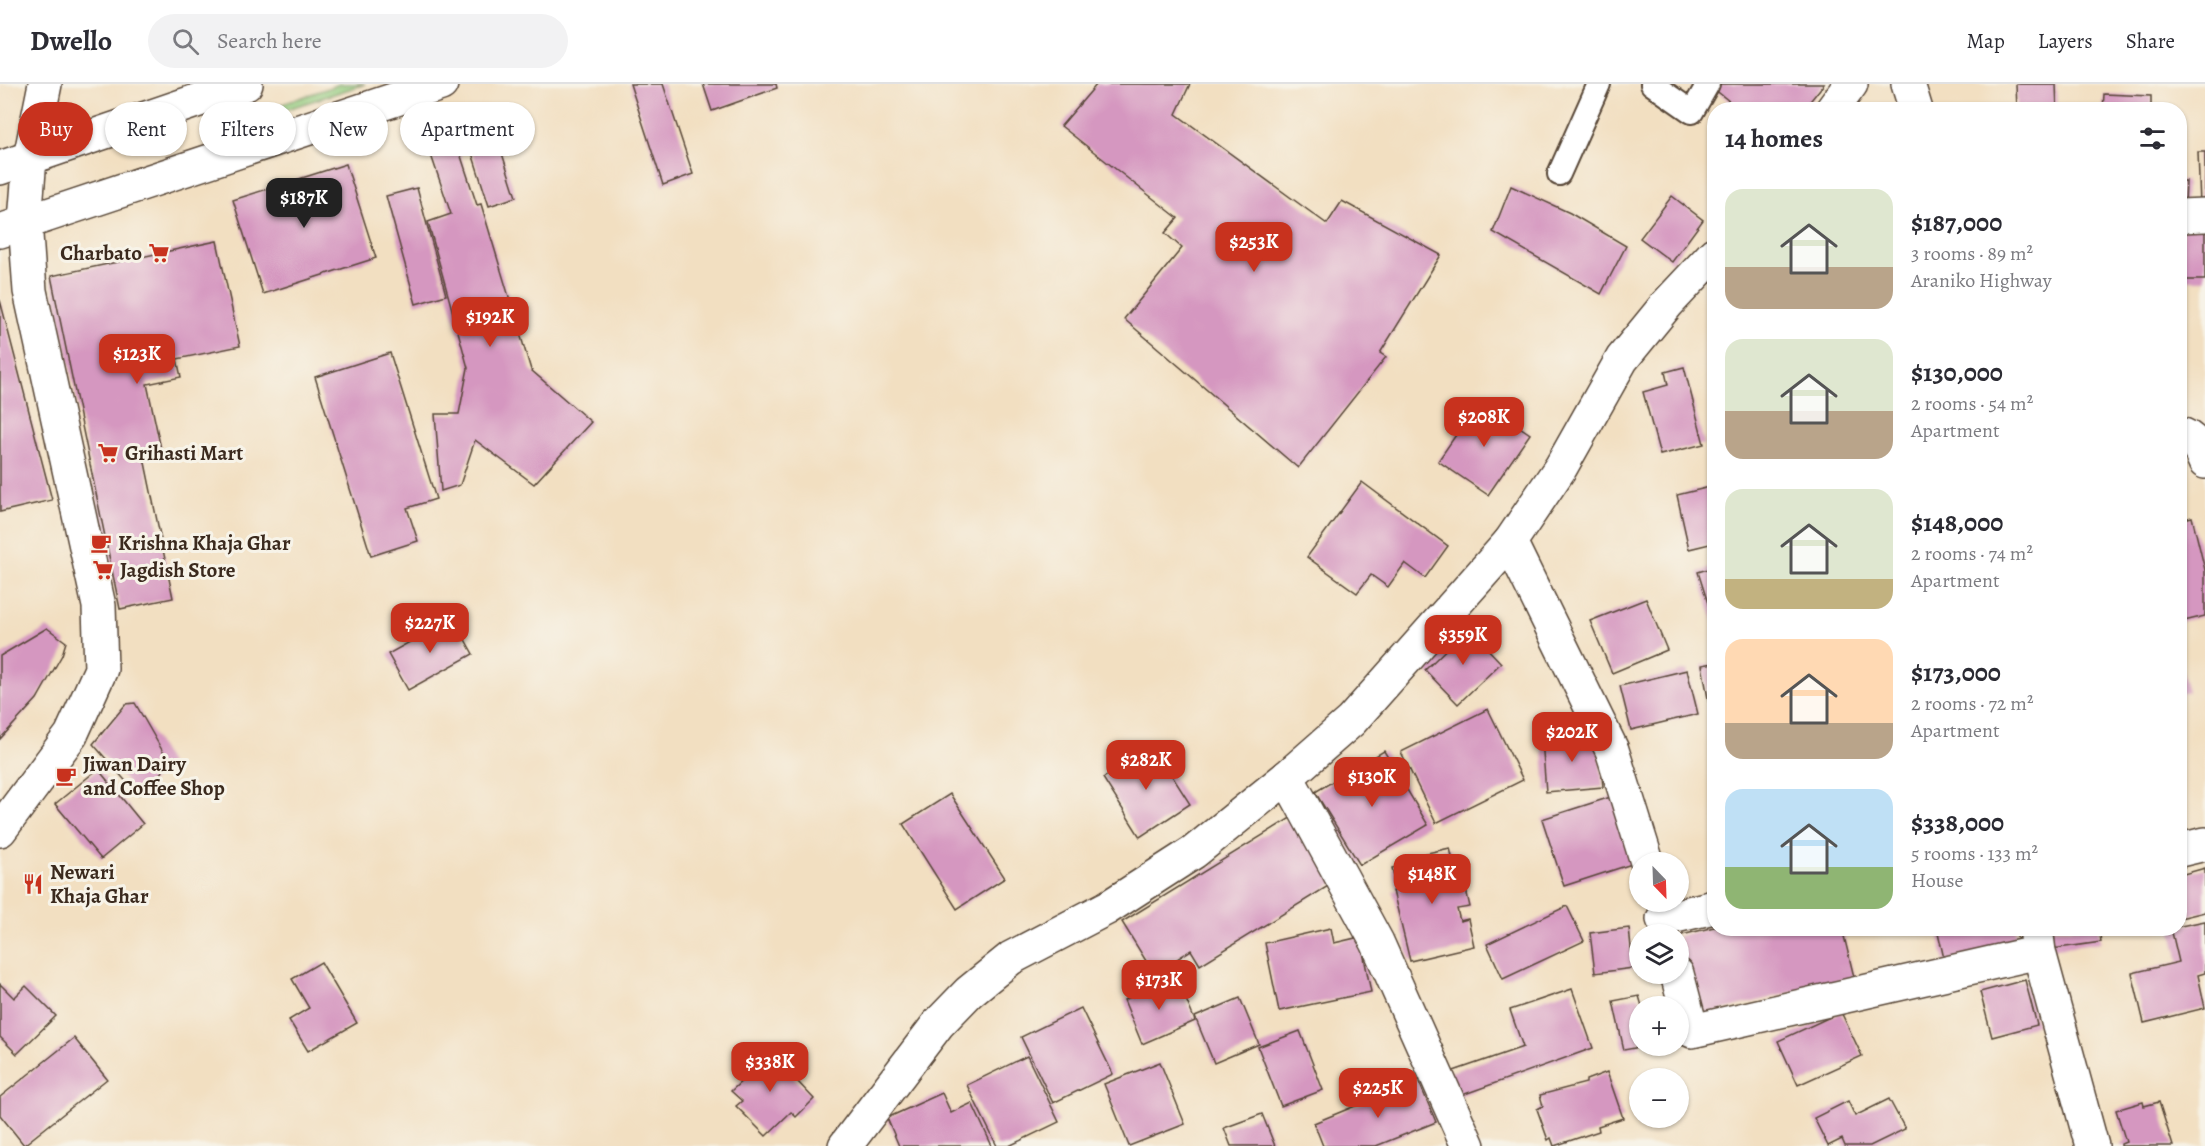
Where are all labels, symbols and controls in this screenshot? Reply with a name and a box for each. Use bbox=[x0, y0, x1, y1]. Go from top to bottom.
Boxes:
search box bbox=[148, 14, 568, 68]
text: Dwello bbox=[30, 22, 112, 60]
icon: search bbox=[169, 25, 202, 58]
text: Search here bbox=[217, 26, 322, 56]
text: Map bbox=[1966, 27, 2005, 55]
text: Layers bbox=[2038, 27, 2093, 55]
text: Share bbox=[2126, 27, 2175, 55]
chip: Buy bbox=[18, 102, 93, 156]
chip: Rent bbox=[105, 102, 187, 156]
chip: Filters bbox=[199, 102, 296, 156]
chip: New bbox=[308, 102, 388, 156]
chip: Apartment bbox=[400, 102, 535, 156]
text: 14 homes bbox=[1725, 121, 1823, 156]
icon: filters bbox=[2136, 122, 2169, 155]
pin: $187K bbox=[262, 178, 346, 229]
text: $187K bbox=[280, 184, 328, 211]
text: $187,000 bbox=[1911, 205, 2002, 240]
icon: home bbox=[1773, 213, 1845, 285]
pin: $253K bbox=[1212, 222, 1296, 273]
text: $253K bbox=[1229, 228, 1279, 255]
place label: Charbato bbox=[60, 239, 142, 267]
text: 3 rooms · 89 m² bbox=[1911, 240, 2033, 267]
supermarket icon: Charbato bbox=[147, 241, 171, 265]
text: Araniko Highway bbox=[1911, 267, 2052, 294]
pin: $192K bbox=[448, 297, 532, 348]
text: $192K bbox=[466, 303, 514, 330]
pin: $123K bbox=[95, 334, 179, 385]
text: $123K bbox=[113, 340, 161, 367]
text: $130,000 bbox=[1911, 355, 2003, 390]
icon: home bbox=[1773, 363, 1845, 435]
text: 2 rooms · 54 m² bbox=[1911, 390, 2033, 417]
pin: $208K bbox=[1442, 397, 1526, 448]
text: $208K bbox=[1458, 403, 1510, 430]
text: Apartment bbox=[1911, 417, 2000, 444]
place label: Grihasti Mart bbox=[125, 439, 243, 467]
supermarket icon: Grihasti Mart bbox=[96, 441, 120, 465]
text: $148,000 bbox=[1911, 505, 2003, 540]
icon: home bbox=[1773, 513, 1845, 585]
place label: Krishna Khaja Ghar bbox=[118, 529, 291, 557]
cafe icon: Krishna Khaja Ghar bbox=[89, 531, 113, 555]
text: 2 rooms · 74 m² bbox=[1911, 540, 2033, 567]
place label: Jagdish Store bbox=[120, 556, 236, 584]
supermarket icon: Jagdish Store bbox=[91, 558, 115, 582]
text: Apartment bbox=[1911, 567, 2000, 594]
pin: $227K bbox=[388, 603, 472, 654]
text: $227K bbox=[405, 609, 455, 636]
pin: $359K bbox=[1421, 615, 1505, 666]
text: $359K bbox=[1439, 621, 1487, 648]
text: $173,000 bbox=[1911, 655, 2001, 690]
icon: home bbox=[1773, 663, 1845, 735]
text: 2 rooms · 72 m² bbox=[1911, 690, 2033, 717]
pin: $202K bbox=[1530, 712, 1614, 763]
text: Apartment bbox=[1911, 717, 2000, 744]
text: $202K bbox=[1546, 718, 1598, 745]
pin: $282K bbox=[1104, 740, 1188, 791]
text: $282K bbox=[1120, 746, 1172, 773]
place label: Jiwan Dairy and Coffee Shop bbox=[83, 750, 225, 802]
pin: $130K bbox=[1330, 757, 1414, 808]
text: $130K bbox=[1348, 763, 1396, 790]
cafe icon: Jiwan Dairy and Coffee Shop bbox=[54, 764, 78, 788]
text: $338,000 bbox=[1911, 805, 2004, 840]
icon: home bbox=[1773, 813, 1845, 885]
text: 5 rooms · 133 m² bbox=[1911, 840, 2038, 867]
north arrow bbox=[1629, 852, 1689, 912]
map controls bbox=[1629, 852, 1689, 1128]
pin: $148K bbox=[1390, 854, 1474, 905]
place label: Newari Khaja Ghar bbox=[50, 858, 149, 910]
text: $148K bbox=[1408, 860, 1456, 887]
text: House bbox=[1911, 867, 1963, 894]
restaurant icon: Newari Khaja Ghar bbox=[21, 872, 45, 896]
button: layers bbox=[1629, 924, 1689, 984]
pin: $173K bbox=[1117, 960, 1201, 1011]
text: $173K bbox=[1136, 966, 1182, 993]
button: + bbox=[1629, 996, 1689, 1056]
pin: $338K bbox=[728, 1042, 812, 1093]
text: $338K bbox=[745, 1048, 795, 1075]
pin: $225K bbox=[1336, 1068, 1420, 1119]
button: − bbox=[1629, 1068, 1689, 1128]
text: $225K bbox=[1353, 1074, 1403, 1101]

